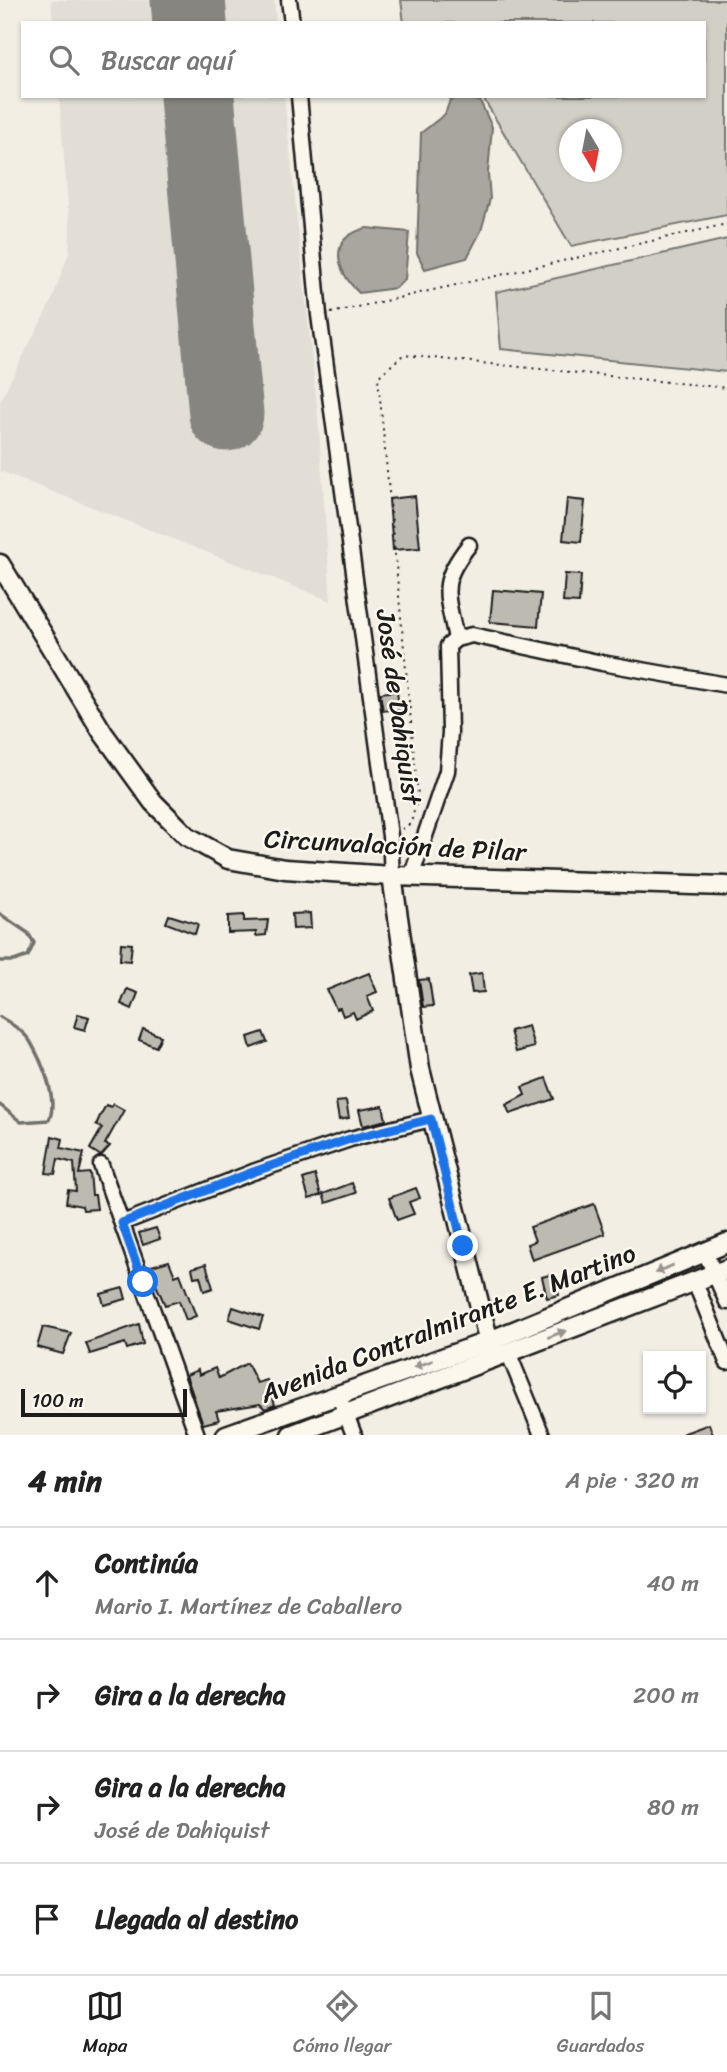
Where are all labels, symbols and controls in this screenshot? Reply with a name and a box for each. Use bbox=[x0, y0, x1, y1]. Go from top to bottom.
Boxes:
search box bbox=[21, 21, 706, 98]
text: Buscar aquí bbox=[101, 37, 234, 83]
icon: search bbox=[45, 41, 83, 79]
north arrow bbox=[559, 119, 622, 182]
street label: José de Dahiquist bbox=[362, 605, 436, 809]
street label: Circunvalación de Pilar bbox=[263, 815, 528, 875]
street label: Avenida Contralmirante E. Martino bbox=[252, 1230, 643, 1416]
route end bbox=[447, 1230, 478, 1261]
one-way arrow bbox=[654, 1263, 674, 1275]
route start bbox=[127, 1266, 158, 1297]
one-way arrow bbox=[547, 1328, 568, 1339]
map controls bbox=[643, 1351, 706, 1414]
button: locate bbox=[643, 1351, 706, 1414]
one-way arrow bbox=[412, 1359, 433, 1370]
text: 100 m bbox=[32, 1384, 84, 1417]
scale bar bbox=[21, 1386, 187, 1418]
text: 4 min bbox=[28, 1454, 102, 1508]
text: A pie · 320 m bbox=[565, 1460, 699, 1501]
text: Continúa bbox=[95, 1540, 198, 1586]
text: 40 m bbox=[646, 1563, 699, 1604]
icon: ahead bbox=[28, 1564, 66, 1602]
text: Mario I. Martínez de Caballero bbox=[95, 1586, 402, 1627]
text: Gira a la derecha bbox=[95, 1672, 286, 1718]
text: 200 m bbox=[633, 1675, 699, 1716]
icon: right bbox=[28, 1676, 66, 1714]
text: Gira a la derecha bbox=[95, 1764, 286, 1810]
text: 80 m bbox=[647, 1787, 699, 1828]
icon: right bbox=[28, 1788, 66, 1826]
text: José de Dahiquist bbox=[95, 1810, 269, 1851]
text: Llegada al destino bbox=[95, 1896, 298, 1942]
icon: arrive bbox=[28, 1900, 66, 1938]
tab: Mapa bbox=[83, 1987, 127, 2062]
tab: Cómo llegar bbox=[293, 1987, 391, 2062]
tab: Guardados bbox=[557, 1987, 644, 2062]

